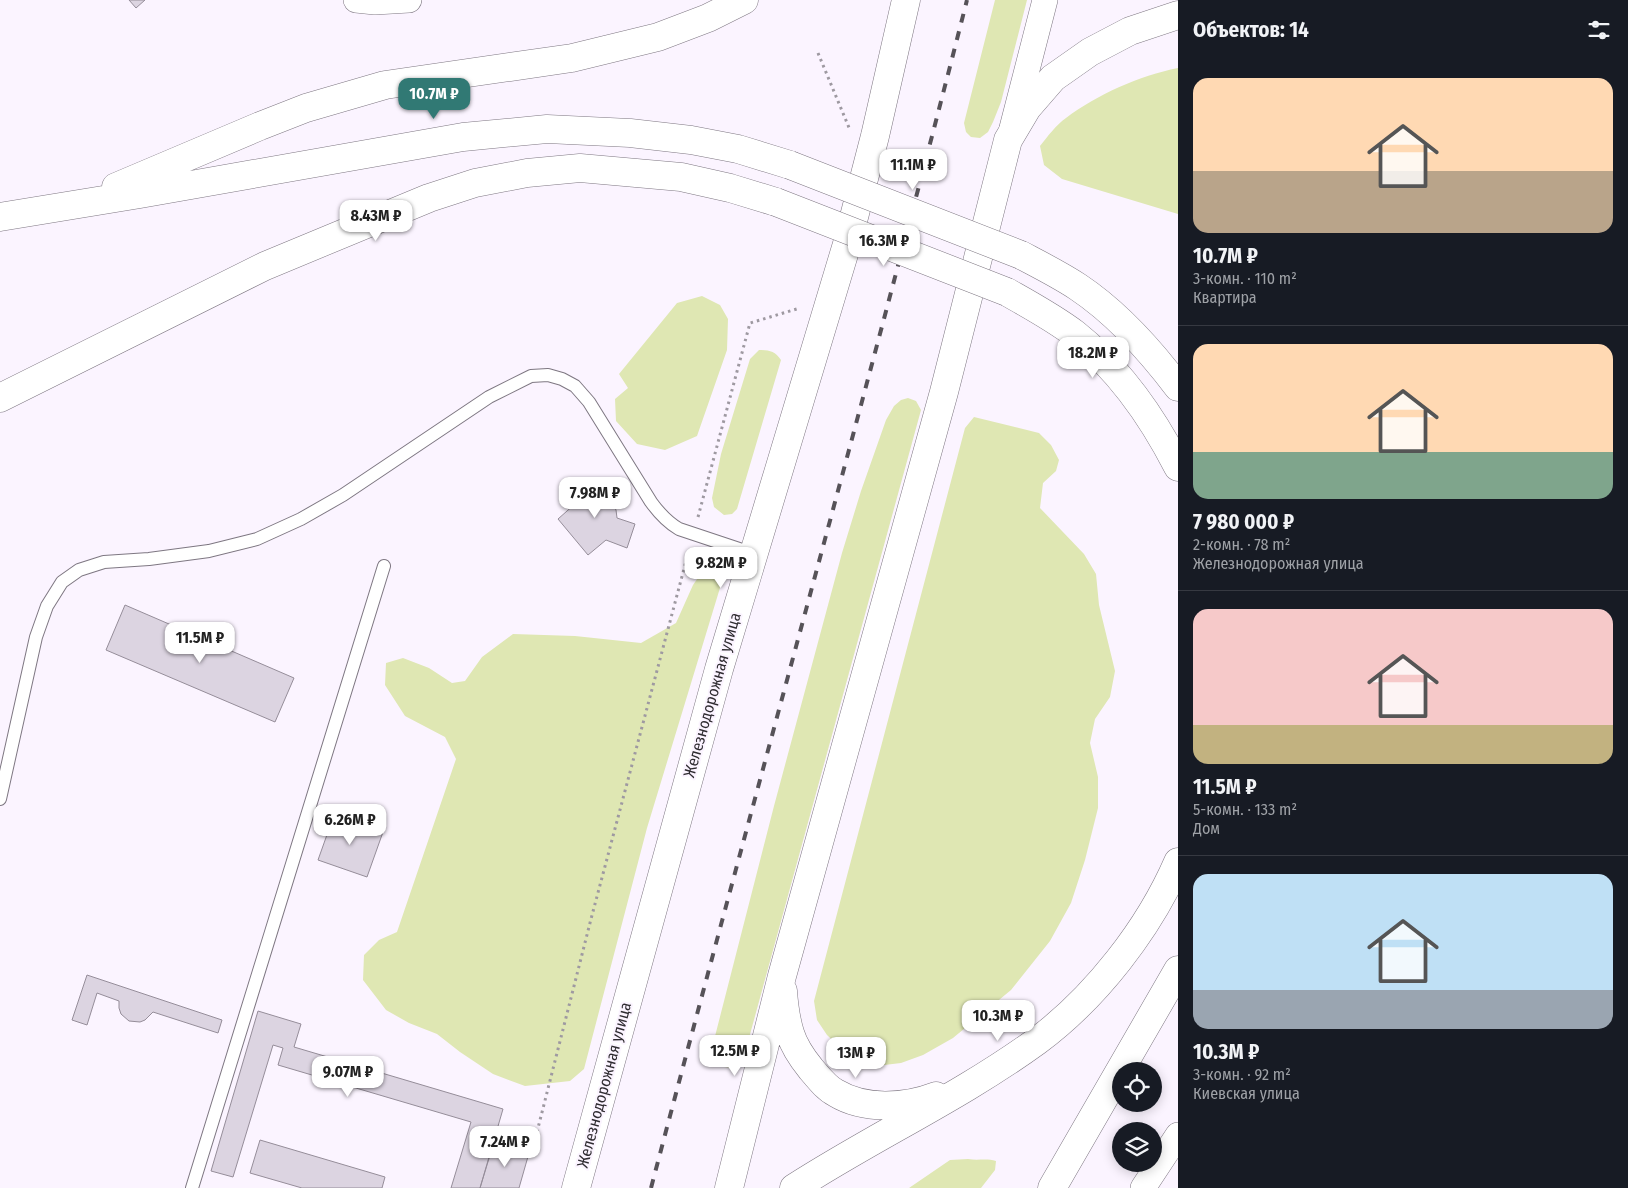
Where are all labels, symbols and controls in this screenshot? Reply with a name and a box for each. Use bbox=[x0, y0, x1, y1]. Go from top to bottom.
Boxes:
icon: filters bbox=[1585, 16, 1613, 44]
text: Объектов: 14 bbox=[1193, 17, 1309, 43]
pin: 10.7M ₽ bbox=[388, 78, 480, 120]
text: 10.7M ₽ bbox=[409, 84, 459, 103]
icon: home bbox=[1358, 111, 1448, 201]
pin: 11.1M ₽ bbox=[867, 148, 959, 191]
text: 11.1M ₽ bbox=[890, 155, 936, 174]
pin: 8.43M ₽ bbox=[330, 200, 422, 242]
text: 8.43M ₽ bbox=[351, 206, 401, 225]
pin: 16.3M ₽ bbox=[838, 224, 930, 267]
text: 16.3M ₽ bbox=[859, 231, 909, 250]
text: 10.7M ₽ bbox=[1193, 243, 1258, 269]
text: 3-комн. · 110 m² bbox=[1193, 269, 1297, 288]
text: Квартира bbox=[1193, 288, 1257, 307]
pin: 18.2M ₽ bbox=[1047, 336, 1139, 379]
text: 18.2M ₽ bbox=[1068, 343, 1118, 362]
icon: home bbox=[1358, 376, 1448, 466]
pin: 7.98M ₽ bbox=[549, 476, 641, 519]
text: 7.98M ₽ bbox=[570, 483, 620, 502]
text: 7 980 000 ₽ bbox=[1193, 509, 1294, 535]
text: 2-комн. · 78 m² bbox=[1193, 535, 1290, 554]
pin: 9.82M ₽ bbox=[675, 546, 767, 589]
text: 9.82M ₽ bbox=[695, 553, 747, 572]
text: Железнодорожная улица bbox=[1193, 554, 1364, 573]
street label: Железнодорожная улица bbox=[679, 610, 745, 780]
pin: 11.5M ₽ bbox=[154, 622, 246, 664]
text: 11.5M ₽ bbox=[176, 628, 224, 647]
icon: home bbox=[1358, 641, 1448, 731]
text: 11.5M ₽ bbox=[1193, 774, 1257, 800]
text: 5-комн. · 133 m² bbox=[1193, 800, 1297, 819]
pin: 6.26M ₽ bbox=[304, 804, 396, 846]
text: 6.26M ₽ bbox=[324, 810, 376, 829]
text: Дом bbox=[1193, 819, 1220, 838]
icon: home bbox=[1358, 906, 1448, 996]
street label: Железнодорожная улица bbox=[573, 1000, 635, 1170]
pin: 10.3M ₽ bbox=[952, 1000, 1044, 1042]
text: 10.3M ₽ bbox=[973, 1006, 1023, 1025]
pin: 12.5M ₽ bbox=[689, 1034, 781, 1077]
pin: 13M ₽ bbox=[821, 1036, 891, 1079]
text: 10.3M ₽ bbox=[1193, 1039, 1259, 1065]
text: 12.5M ₽ bbox=[710, 1041, 760, 1060]
text: 13M ₽ bbox=[837, 1043, 875, 1062]
pin: 9.07M ₽ bbox=[302, 1056, 394, 1098]
text: 9.07M ₽ bbox=[323, 1062, 373, 1081]
map controls bbox=[1112, 1062, 1162, 1172]
button: locate bbox=[1112, 1062, 1162, 1112]
text: 3-комн. · 92 m² bbox=[1193, 1065, 1291, 1084]
text: Киевская улица bbox=[1193, 1084, 1300, 1103]
button: layers bbox=[1112, 1122, 1162, 1172]
pin: 7.24M ₽ bbox=[459, 1126, 551, 1168]
text: 7.24M ₽ bbox=[480, 1132, 530, 1151]

